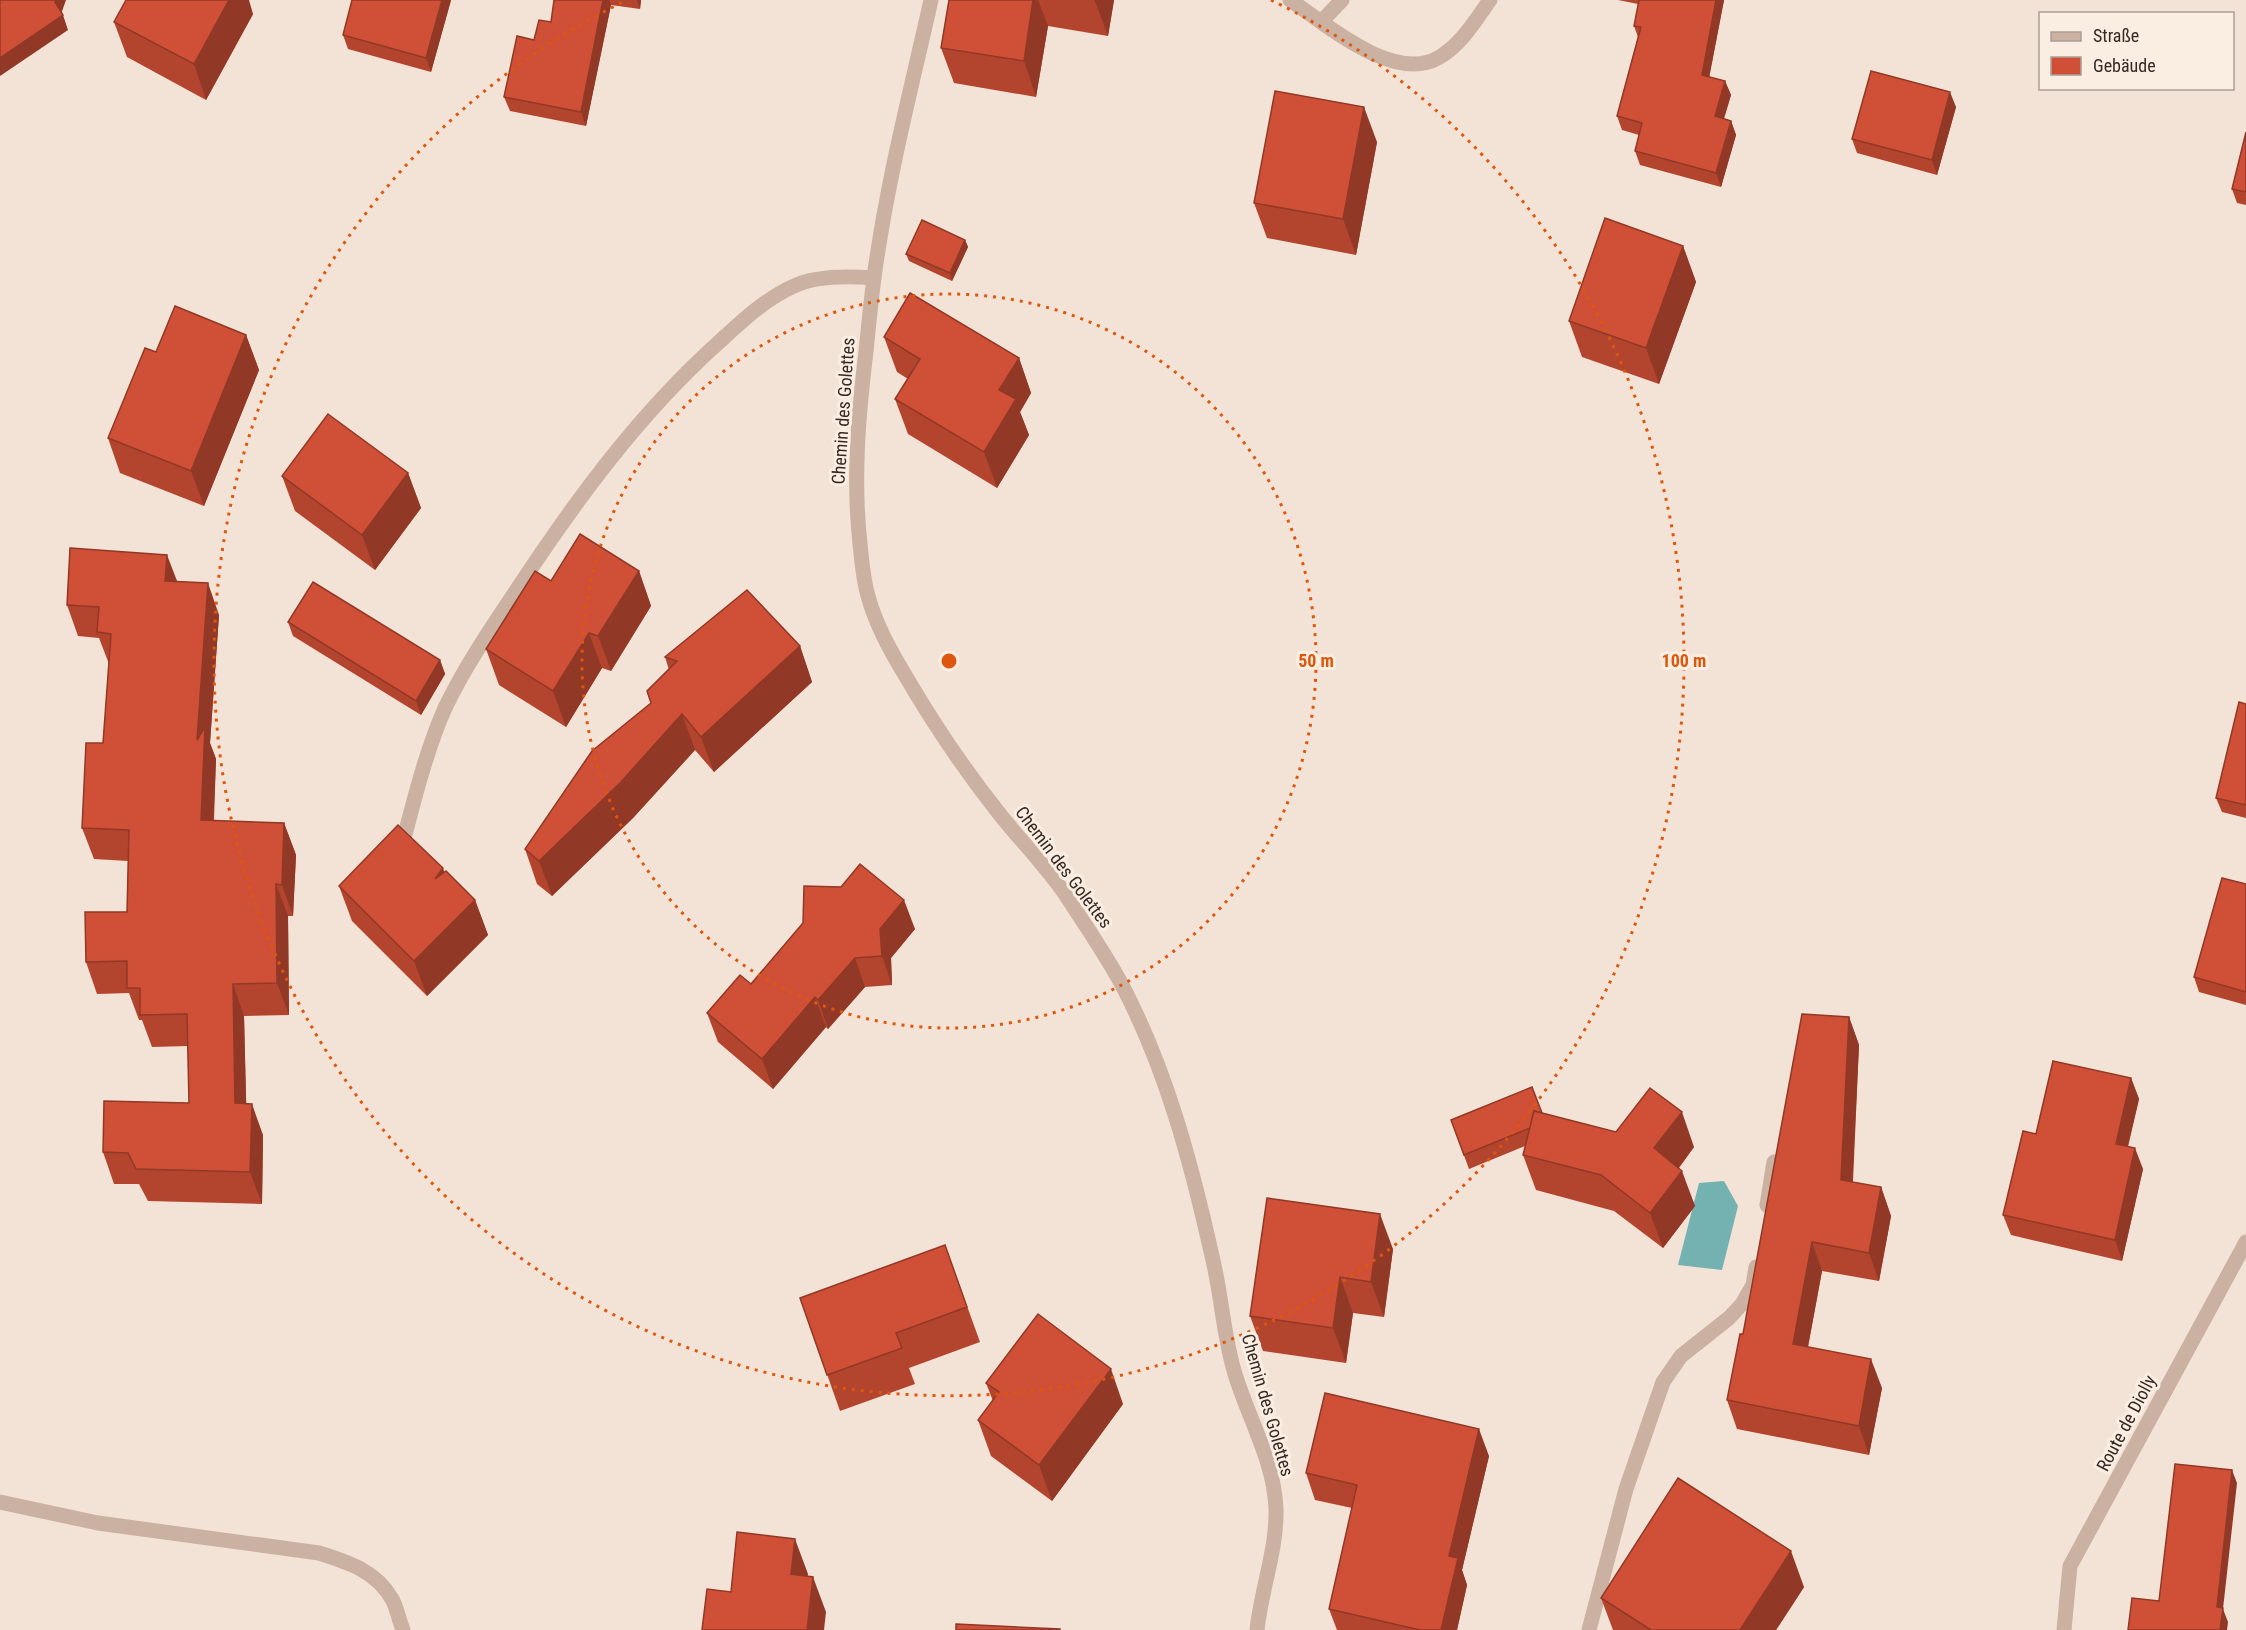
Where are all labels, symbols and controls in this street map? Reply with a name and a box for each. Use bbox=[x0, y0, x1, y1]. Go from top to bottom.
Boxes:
legend bbox=[2039, 12, 2234, 90]
text: Straße bbox=[2093, 25, 2139, 46]
text: Gebäude bbox=[2093, 55, 2156, 76]
street label: Chemin des Golettes bbox=[827, 337, 859, 485]
text: 50 m bbox=[1298, 650, 1334, 671]
text: 100 m bbox=[1662, 650, 1706, 671]
centre of rings bbox=[939, 651, 959, 671]
street label: Chemin des Golettes bbox=[1011, 802, 1117, 932]
street label: Chemin des Golettes bbox=[1238, 1331, 1298, 1479]
street label: Route de Diolly bbox=[2092, 1371, 2160, 1475]

